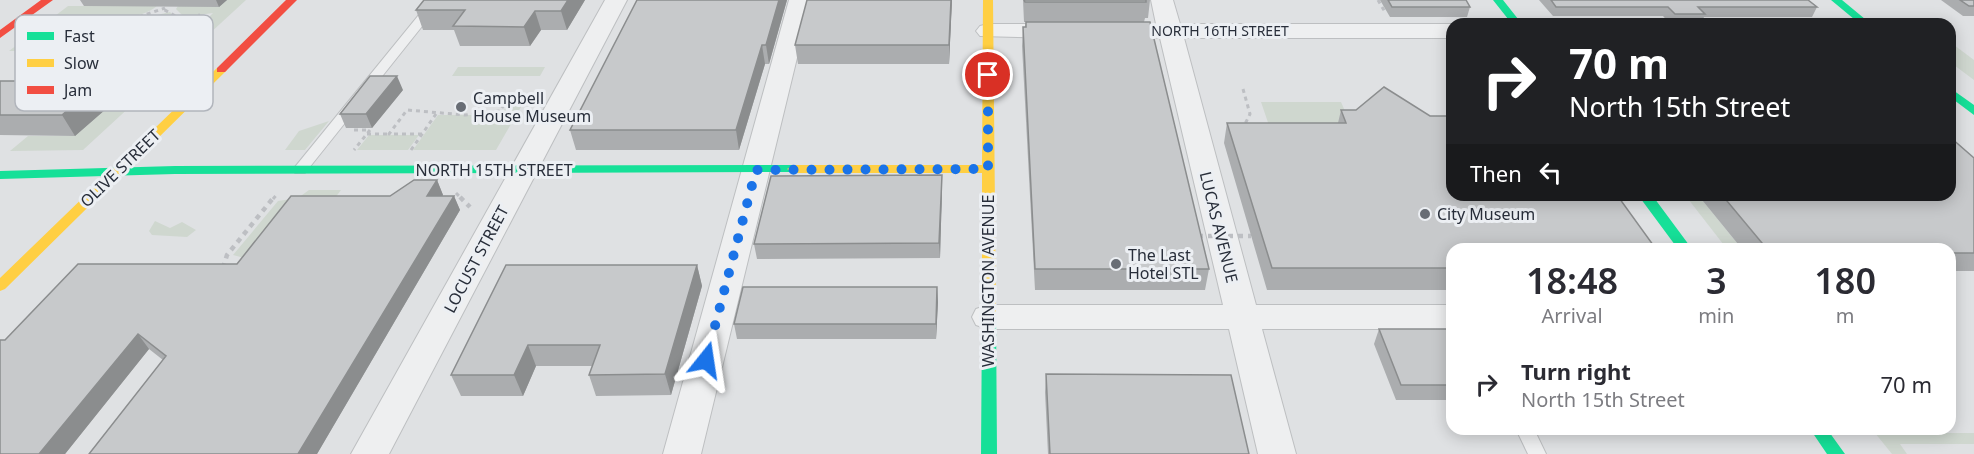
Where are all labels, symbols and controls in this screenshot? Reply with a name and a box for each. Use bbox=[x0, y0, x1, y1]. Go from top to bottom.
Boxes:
legend bbox=[15, 15, 213, 111]
street label: NORTH 16TH STREET bbox=[1151, 21, 1289, 40]
text: Fast bbox=[64, 25, 95, 47]
text: 70 m bbox=[1569, 34, 1669, 91]
icon: right bbox=[1470, 42, 1548, 120]
pin bbox=[962, 49, 1013, 100]
text: Slow bbox=[64, 52, 99, 74]
icon: arrive bbox=[971, 58, 1004, 91]
text: Jam bbox=[62, 79, 92, 101]
place label: Campbell House Museum bbox=[473, 87, 591, 127]
text: North 15th Street bbox=[1569, 88, 1790, 125]
marker: Campbell House Museum bbox=[454, 100, 468, 114]
street label: OLIVE STREET bbox=[75, 124, 165, 212]
icon: left bbox=[1534, 156, 1567, 189]
text: Then bbox=[1470, 158, 1522, 188]
street label: NORTH 15TH STREET bbox=[415, 159, 573, 181]
street label: LUCAS AVENUE bbox=[1195, 169, 1243, 285]
street label: WASHINGTON AVENUE bbox=[977, 195, 999, 367]
street label: LOCUST STREET bbox=[438, 201, 514, 316]
place label: City Museum bbox=[1437, 203, 1535, 225]
marker: City Museum bbox=[1418, 207, 1432, 221]
place label: The Last Hotel STL bbox=[1128, 244, 1199, 284]
text: 18:48 bbox=[1526, 256, 1618, 305]
text: 3 bbox=[1706, 256, 1727, 305]
text: 180 bbox=[1814, 256, 1876, 305]
marker: The Last Hotel STL bbox=[1109, 257, 1123, 271]
text: Arrival bbox=[1542, 302, 1603, 329]
text: min bbox=[1698, 302, 1734, 329]
text: m bbox=[1836, 302, 1855, 329]
position arrow bbox=[674, 328, 738, 392]
text: Turn right bbox=[1521, 356, 1631, 386]
icon: right bbox=[1470, 368, 1503, 401]
text: 70 m bbox=[1881, 369, 1932, 399]
text: North 15th Street bbox=[1521, 386, 1685, 413]

